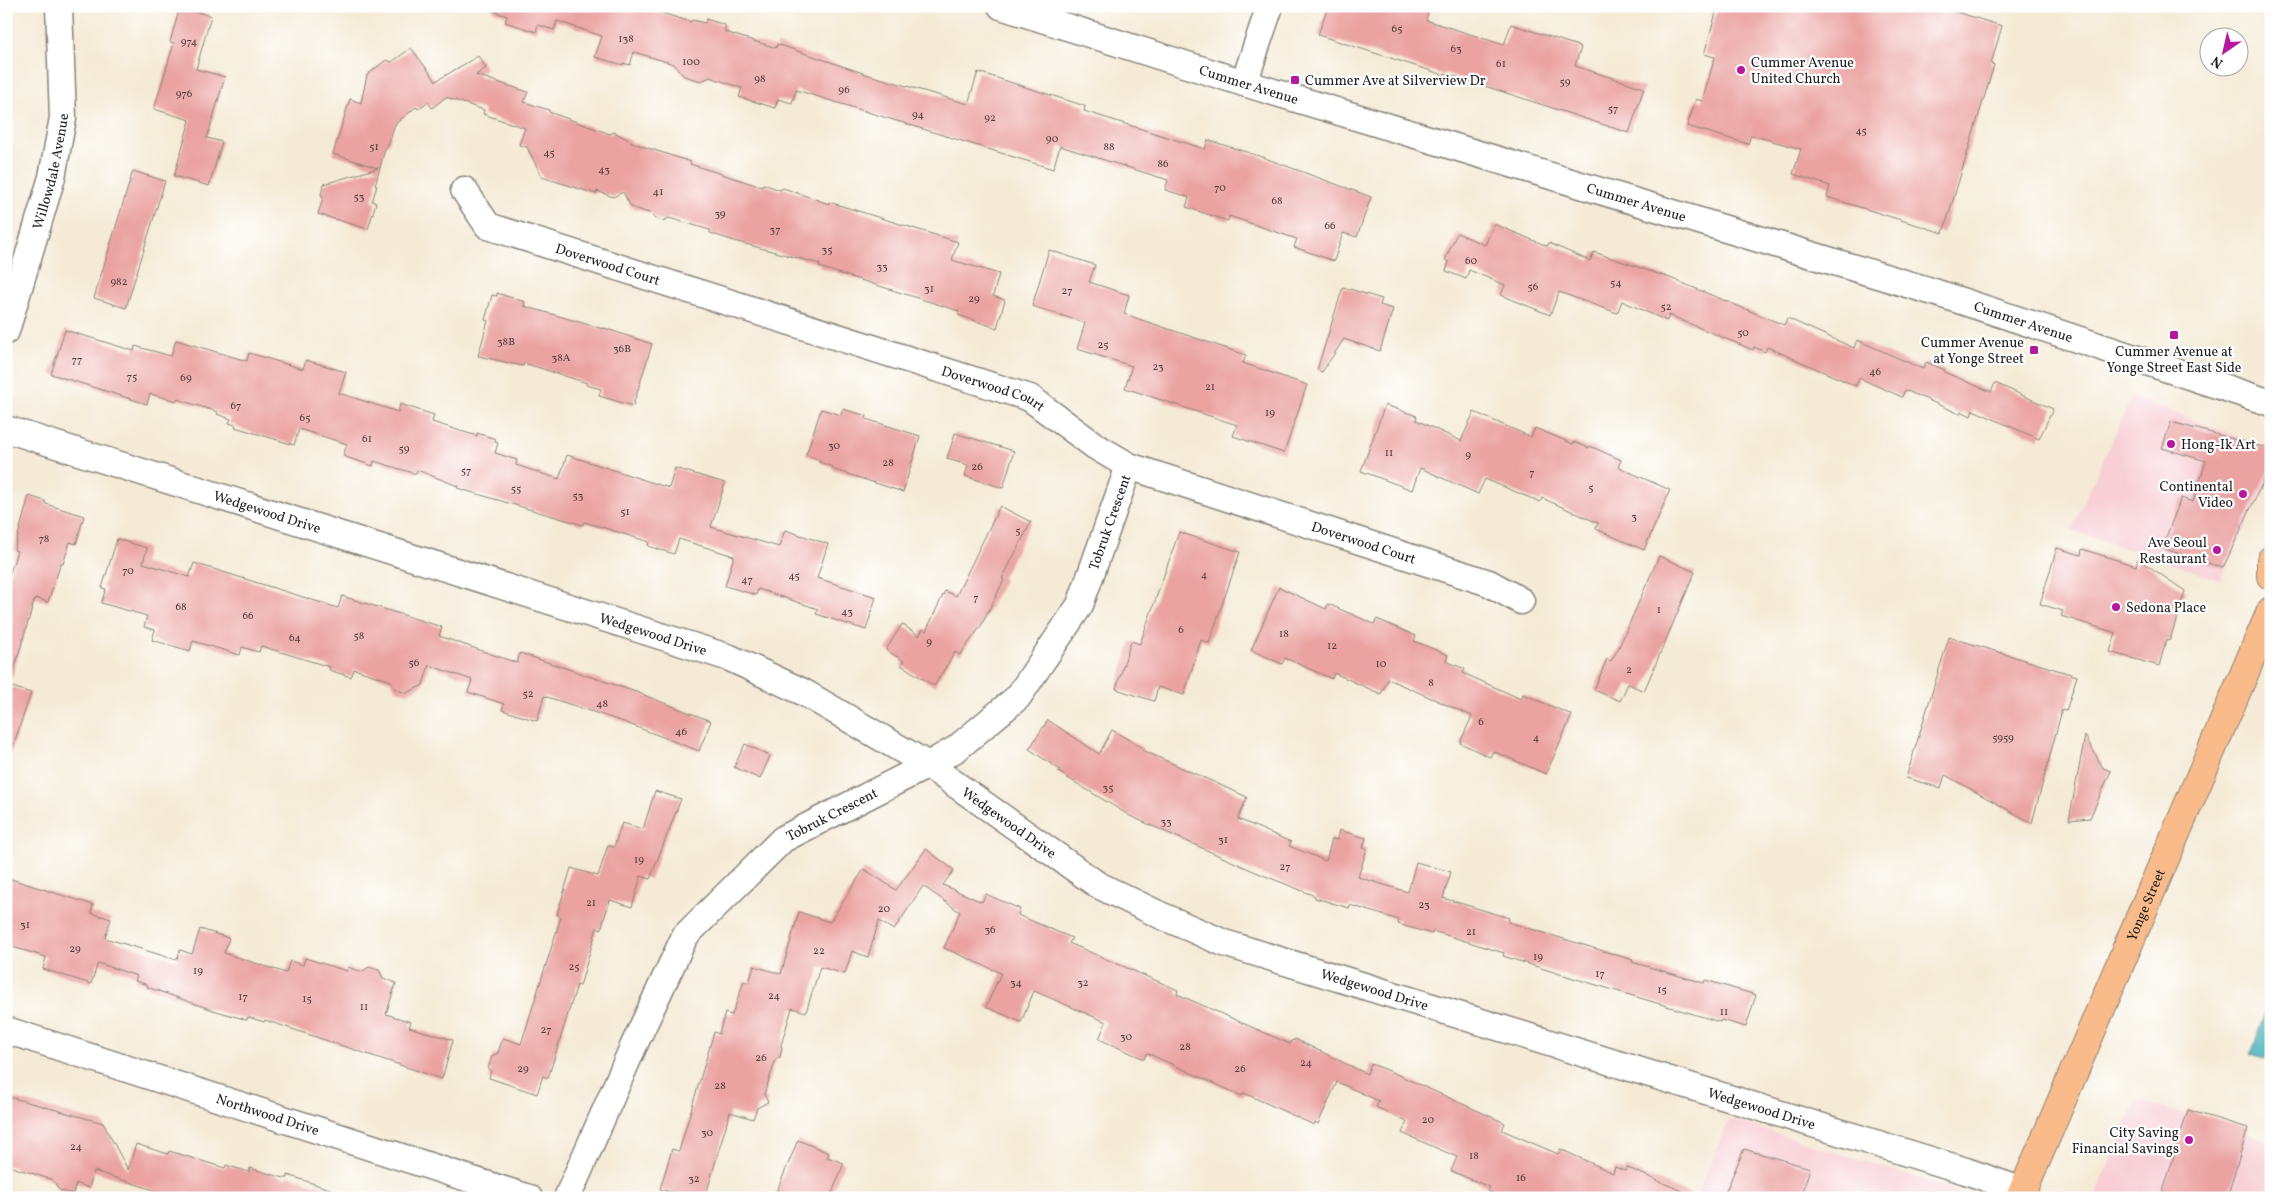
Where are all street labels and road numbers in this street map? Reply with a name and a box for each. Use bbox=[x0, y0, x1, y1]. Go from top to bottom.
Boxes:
street label: Cummer Avenue bbox=[1196, 61, 1301, 110]
street label: Willowdale Avenue bbox=[29, 113, 74, 232]
street label: Cummer Avenue bbox=[1584, 179, 1688, 227]
street label: Doverwood Court bbox=[553, 240, 662, 291]
street label: Cummer Avenue bbox=[1971, 298, 2075, 348]
street label: Doverwood Court bbox=[939, 362, 1048, 417]
street label: Tobruk Crescent bbox=[1085, 472, 1136, 573]
street label: Wedgewood Drive bbox=[211, 487, 323, 539]
street label: Doverwood Court bbox=[1309, 518, 1418, 570]
street label: Wedgewood Drive bbox=[597, 609, 709, 661]
street label: Tobruk Crescent bbox=[783, 784, 881, 847]
street label: Wedgewood Drive bbox=[957, 784, 1060, 864]
street label: Yonge Street bbox=[2123, 866, 2171, 944]
street label: Wedgewood Drive bbox=[1318, 965, 1431, 1016]
street label: Wedgewood Drive bbox=[1705, 1084, 1818, 1135]
street label: Northwood Drive bbox=[214, 1090, 322, 1141]

